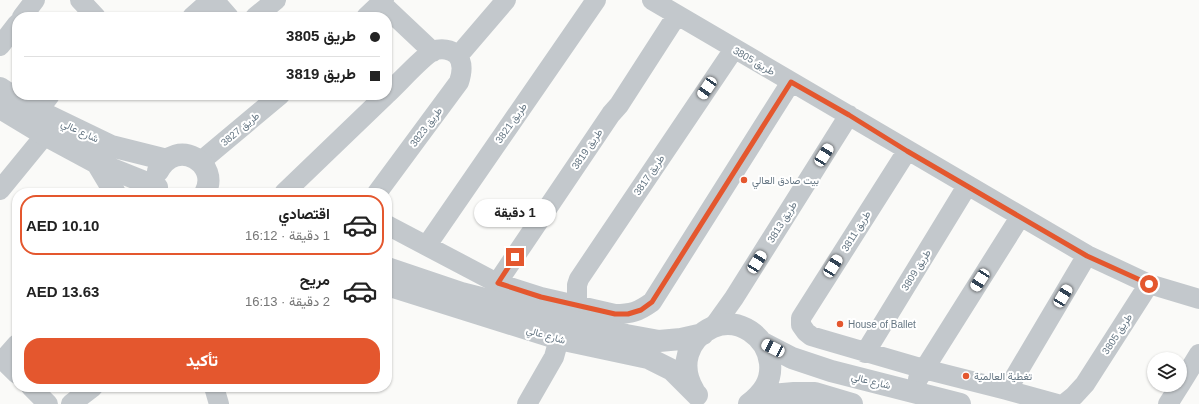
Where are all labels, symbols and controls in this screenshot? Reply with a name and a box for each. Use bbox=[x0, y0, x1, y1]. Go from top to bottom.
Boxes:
text: طريق 3805 bbox=[286, 27, 356, 44]
street label: طريق 3805 bbox=[731, 45, 777, 78]
text: طريق 3819 bbox=[286, 65, 356, 82]
car bbox=[695, 75, 719, 101]
street label: طريق 3821 bbox=[493, 101, 530, 146]
street label: طريق 3823 bbox=[408, 105, 445, 149]
street label: طريق 3827 bbox=[219, 110, 262, 149]
street label: شارع عالي bbox=[58, 118, 101, 147]
street label: طريق 3819 bbox=[570, 126, 606, 172]
car bbox=[813, 142, 835, 168]
street label: طريق 3817 bbox=[632, 152, 668, 198]
marker: بيت صادق العالي bbox=[739, 175, 749, 185]
place label: بيت صادق العالي bbox=[752, 175, 819, 189]
callout: 1 دقيقة bbox=[474, 199, 556, 227]
street label: طريق 3813 bbox=[765, 199, 800, 245]
text: اقتصادي bbox=[278, 205, 330, 222]
text: 1 دقيقة bbox=[494, 205, 536, 220]
icon: car bbox=[342, 207, 378, 243]
street label: طريق 3811 bbox=[839, 208, 874, 254]
text: AED 10.10 bbox=[26, 217, 99, 234]
text: 1 دقيقة · 16:12 bbox=[245, 228, 330, 243]
street label: طريق 3809 bbox=[899, 247, 934, 293]
route end bbox=[506, 248, 524, 266]
car bbox=[746, 249, 768, 275]
car bbox=[822, 253, 844, 279]
car bbox=[968, 267, 992, 293]
text: مريح bbox=[300, 271, 330, 288]
icon: car bbox=[342, 273, 378, 309]
route start bbox=[1140, 275, 1158, 293]
text: AED 13.63 bbox=[26, 283, 99, 300]
car bbox=[1052, 283, 1074, 309]
text: 2 دقيقة · 16:13 bbox=[245, 294, 330, 309]
street label: طريق 3805 bbox=[1100, 311, 1135, 357]
marker: House of Ballet bbox=[835, 319, 845, 329]
place label: House of Ballet bbox=[848, 319, 916, 330]
street label: شارع عالي bbox=[524, 324, 567, 349]
car bbox=[760, 337, 786, 359]
button: تأكيد bbox=[24, 338, 380, 384]
map controls bbox=[1147, 352, 1187, 392]
button: layers bbox=[1147, 352, 1187, 392]
street label: شارع عالي bbox=[849, 371, 892, 394]
marker: تغطية العالمية bbox=[961, 371, 971, 381]
place label: تغطية العالمية bbox=[974, 371, 1032, 383]

